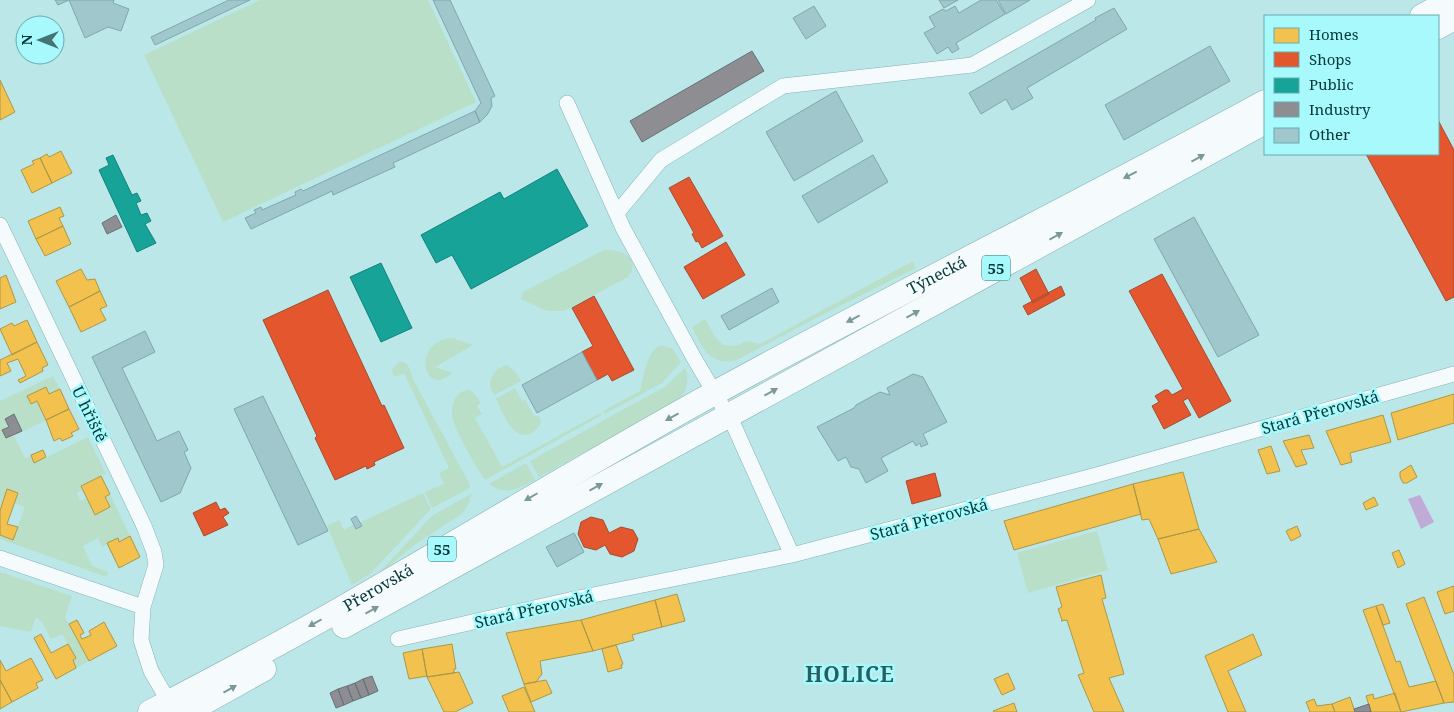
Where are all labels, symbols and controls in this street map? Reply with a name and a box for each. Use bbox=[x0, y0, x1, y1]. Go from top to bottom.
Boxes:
north arrow bbox=[15, 15, 65, 65]
legend bbox=[1264, 15, 1439, 155]
text: Homes bbox=[1309, 24, 1359, 44]
text: N bbox=[17, 34, 36, 46]
text: Shops bbox=[1309, 49, 1352, 69]
text: Public bbox=[1309, 74, 1354, 94]
text: Industry bbox=[1309, 99, 1371, 119]
text: Other bbox=[1309, 124, 1350, 144]
one-way arrow bbox=[1191, 154, 1206, 162]
one-way arrow bbox=[1123, 171, 1137, 179]
one-way arrow bbox=[1048, 232, 1063, 240]
street label: Týnecká bbox=[903, 250, 970, 300]
road number: 55 bbox=[982, 256, 1010, 280]
one-way arrow bbox=[906, 310, 920, 318]
one-way arrow bbox=[845, 315, 860, 323]
street label: U hřiště bbox=[67, 382, 113, 446]
street label: Stará Přerovská bbox=[1259, 385, 1381, 439]
one-way arrow bbox=[763, 388, 778, 396]
one-way arrow bbox=[665, 413, 679, 421]
one-way arrow bbox=[589, 483, 604, 491]
one-way arrow bbox=[524, 493, 537, 502]
street label: Stará Přerovská bbox=[868, 493, 990, 545]
road number: 55 bbox=[428, 536, 456, 562]
street label: Přerovská bbox=[339, 558, 417, 616]
street label: Stará Přerovská bbox=[473, 585, 595, 633]
one-way arrow bbox=[365, 606, 379, 614]
one-way arrow bbox=[307, 619, 322, 627]
district label: HOLICE bbox=[805, 660, 895, 688]
one-way arrow bbox=[223, 684, 236, 693]

